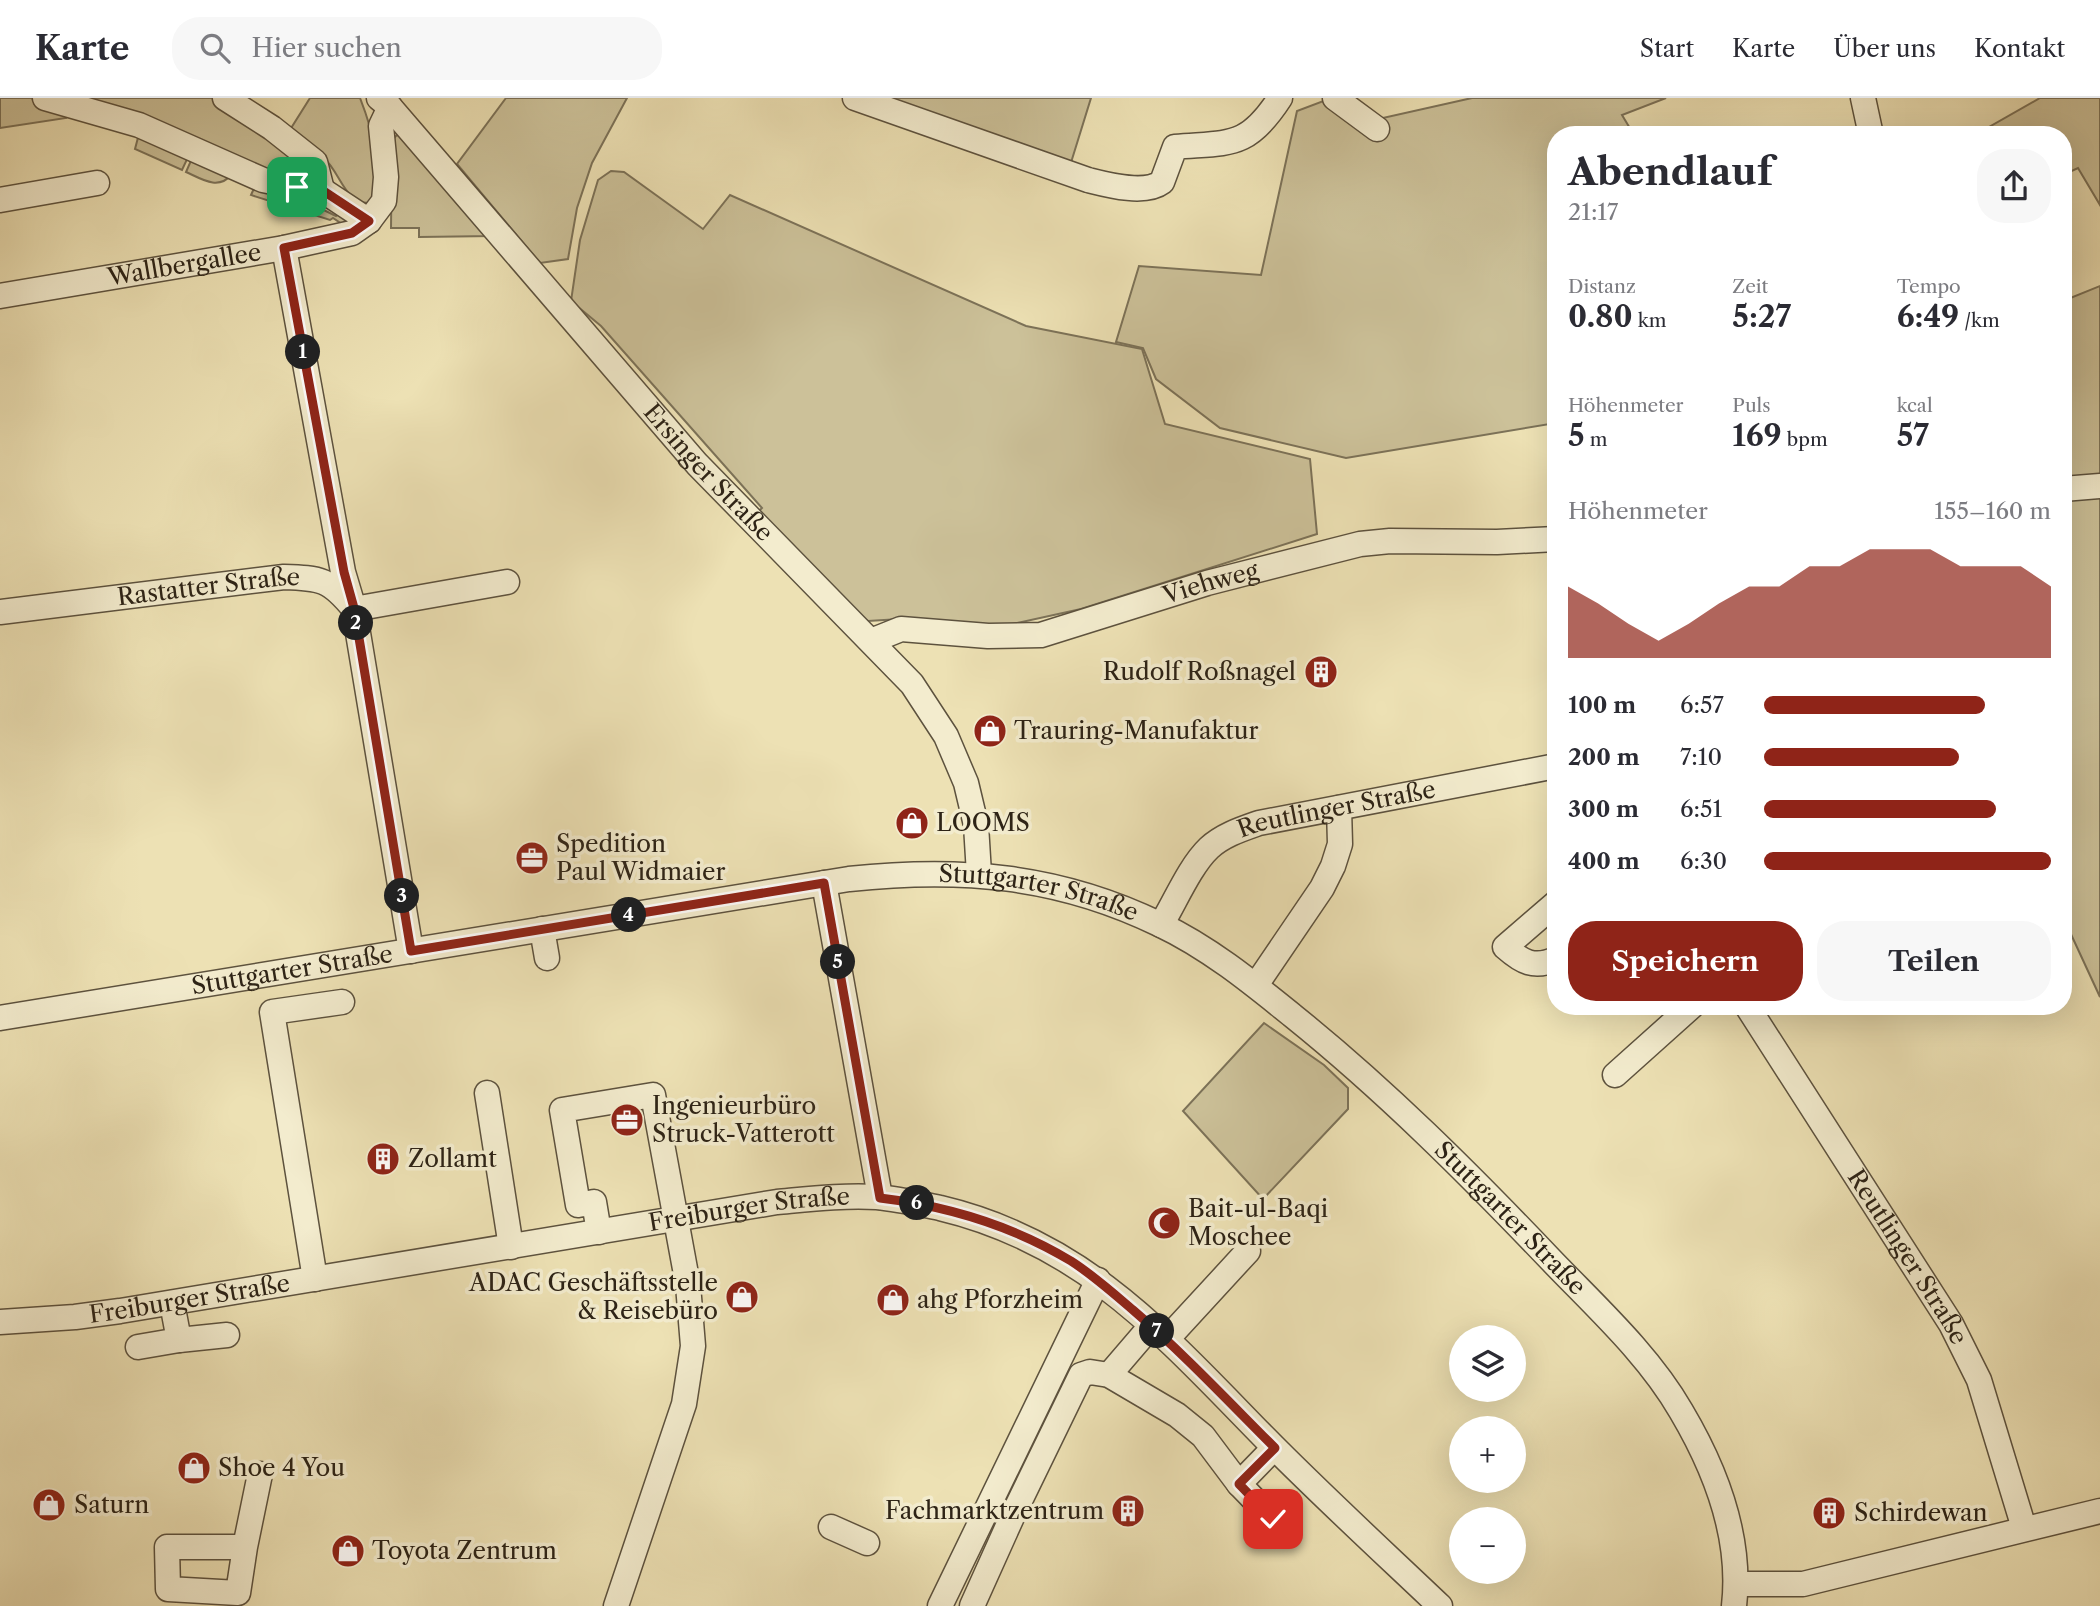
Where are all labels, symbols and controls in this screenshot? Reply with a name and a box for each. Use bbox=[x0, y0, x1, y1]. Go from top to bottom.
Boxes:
search box bbox=[172, 17, 662, 80]
text: Karte bbox=[35, 28, 130, 69]
icon: search bbox=[196, 29, 234, 67]
text: Hier suchen bbox=[252, 32, 402, 64]
text: Start bbox=[1640, 34, 1694, 63]
text: Karte bbox=[1732, 34, 1795, 63]
text: Über uns bbox=[1833, 34, 1936, 63]
text: Kontakt bbox=[1974, 34, 2065, 63]
text: Abendlauf bbox=[1568, 148, 1773, 195]
button: share bbox=[1977, 149, 2051, 223]
pin bbox=[267, 157, 327, 217]
icon: arrive bbox=[278, 168, 316, 206]
text: 21:17 bbox=[1568, 198, 1618, 226]
street label: Wallbergallee bbox=[104, 237, 263, 292]
text: Distanz bbox=[1568, 275, 1636, 298]
text: Zeit bbox=[1732, 275, 1768, 298]
text: Tempo bbox=[1897, 275, 1961, 298]
text: 0.80 bbox=[1568, 298, 1633, 335]
text: 5:27 bbox=[1732, 298, 1791, 335]
text: 6:49 bbox=[1897, 298, 1959, 335]
text: km bbox=[1633, 309, 1666, 332]
text: /km bbox=[1959, 309, 2000, 332]
pin: 1 bbox=[286, 334, 320, 370]
text: 1 bbox=[298, 340, 307, 363]
text: Höhenmeter bbox=[1568, 394, 1684, 417]
text: Puls bbox=[1732, 394, 1771, 417]
text: kcal bbox=[1897, 394, 1933, 417]
street label: Ersinger Straße bbox=[638, 398, 779, 547]
text: 5 bbox=[1568, 417, 1585, 454]
text: 169 bbox=[1732, 417, 1782, 454]
text: 57 bbox=[1897, 417, 1929, 454]
text: m bbox=[1585, 428, 1607, 451]
text: bpm bbox=[1782, 428, 1828, 451]
text: Höhenmeter bbox=[1568, 497, 1708, 525]
text: 155–160 m bbox=[1934, 497, 2051, 525]
street label: Viehweg bbox=[1158, 555, 1262, 610]
street label: Rastatter Straße bbox=[115, 562, 301, 611]
pin: 2 bbox=[338, 606, 374, 640]
text: 2 bbox=[350, 611, 361, 634]
building icon: Rudolf Roßnagel bbox=[1302, 653, 1340, 691]
place label: Rudolf Roßnagel bbox=[1103, 657, 1296, 686]
text: 100 m bbox=[1568, 691, 1636, 719]
text: 6:57 bbox=[1680, 691, 1724, 719]
shop icon: Trauring-Manufaktur bbox=[971, 712, 1009, 750]
place label: Trauring-Manufaktur bbox=[1014, 716, 1259, 745]
text: 200 m bbox=[1568, 743, 1640, 771]
text: 7:10 bbox=[1680, 743, 1722, 771]
street label: Reutlinger Straße bbox=[1233, 774, 1438, 844]
text: 300 m bbox=[1568, 795, 1639, 823]
text: 6:51 bbox=[1680, 795, 1722, 823]
shop icon: LOOMS bbox=[893, 804, 931, 842]
place label: LOOMS bbox=[936, 808, 1030, 837]
place label: Spedition Paul Widmaier bbox=[556, 829, 726, 886]
office icon: Spedition Paul Widmaier bbox=[513, 839, 551, 877]
text: 400 m bbox=[1568, 847, 1640, 875]
text: 6:30 bbox=[1680, 847, 1727, 875]
street label: Stuttgarter Straße bbox=[939, 859, 1143, 927]
pin: 3 bbox=[384, 878, 420, 914]
text: 3 bbox=[396, 884, 407, 907]
pin: 4 bbox=[612, 898, 646, 932]
text: 4 bbox=[623, 903, 634, 926]
button: Speichern bbox=[1568, 921, 1803, 1001]
button: Teilen bbox=[1817, 921, 2051, 1001]
street label: Stuttgarter Straße bbox=[189, 939, 395, 1000]
pin: 5 bbox=[820, 944, 856, 980]
text: 5 bbox=[832, 950, 843, 973]
place label: Ingenieurbüro Struck-Vatterott bbox=[652, 1091, 835, 1148]
office icon: Ingenieurbüro Struck-Vatterott bbox=[608, 1101, 646, 1139]
street label: Stuttgarter Straße bbox=[1429, 1135, 1592, 1301]
building icon: Zollamt bbox=[364, 1140, 402, 1178]
place label: Zollamt bbox=[408, 1144, 497, 1173]
street label: Reutlinger Straße bbox=[1842, 1164, 1974, 1349]
street label: Freiburger Straße bbox=[646, 1182, 850, 1237]
pin: 6 bbox=[900, 1186, 934, 1220]
text: 6 bbox=[911, 1191, 922, 1214]
place label: Bait-ul-Baqi Moschee bbox=[1188, 1194, 1328, 1251]
mosque icon: Bait-ul-Baqi Moschee bbox=[1145, 1204, 1183, 1242]
street label: Freiburger Straße bbox=[87, 1268, 292, 1329]
place label: ADAC Geschäftsstelle & Reisebüro bbox=[468, 1268, 718, 1325]
shop icon: ADAC Geschäftsstelle & Reisebüro bbox=[723, 1278, 761, 1316]
shop icon: ahg Pforzheim bbox=[874, 1281, 912, 1319]
place label: ahg Pforzheim bbox=[917, 1285, 1083, 1314]
pin: 7 bbox=[1140, 1314, 1174, 1348]
text: 7 bbox=[1152, 1319, 1161, 1342]
map controls bbox=[1449, 1325, 1526, 1584]
button: layers bbox=[1449, 1325, 1526, 1402]
button: + bbox=[1449, 1416, 1526, 1493]
shop icon: Shoe 4 You bbox=[175, 1449, 213, 1487]
place label: Shoe 4 You bbox=[218, 1453, 345, 1482]
shop icon: Saturn bbox=[30, 1486, 68, 1524]
pin bbox=[1243, 1489, 1303, 1549]
place label: Saturn bbox=[74, 1490, 149, 1519]
building icon: Fachmarktzentrum bbox=[1109, 1492, 1147, 1530]
building icon: Schirdewan bbox=[1810, 1494, 1848, 1532]
place label: Fachmarktzentrum bbox=[885, 1496, 1104, 1525]
place label: Schirdewan bbox=[1854, 1498, 1988, 1527]
icon: check bbox=[1254, 1500, 1292, 1538]
button: − bbox=[1449, 1507, 1526, 1584]
shop icon: Toyota Zentrum bbox=[329, 1532, 367, 1570]
place label: Toyota Zentrum bbox=[372, 1536, 557, 1565]

